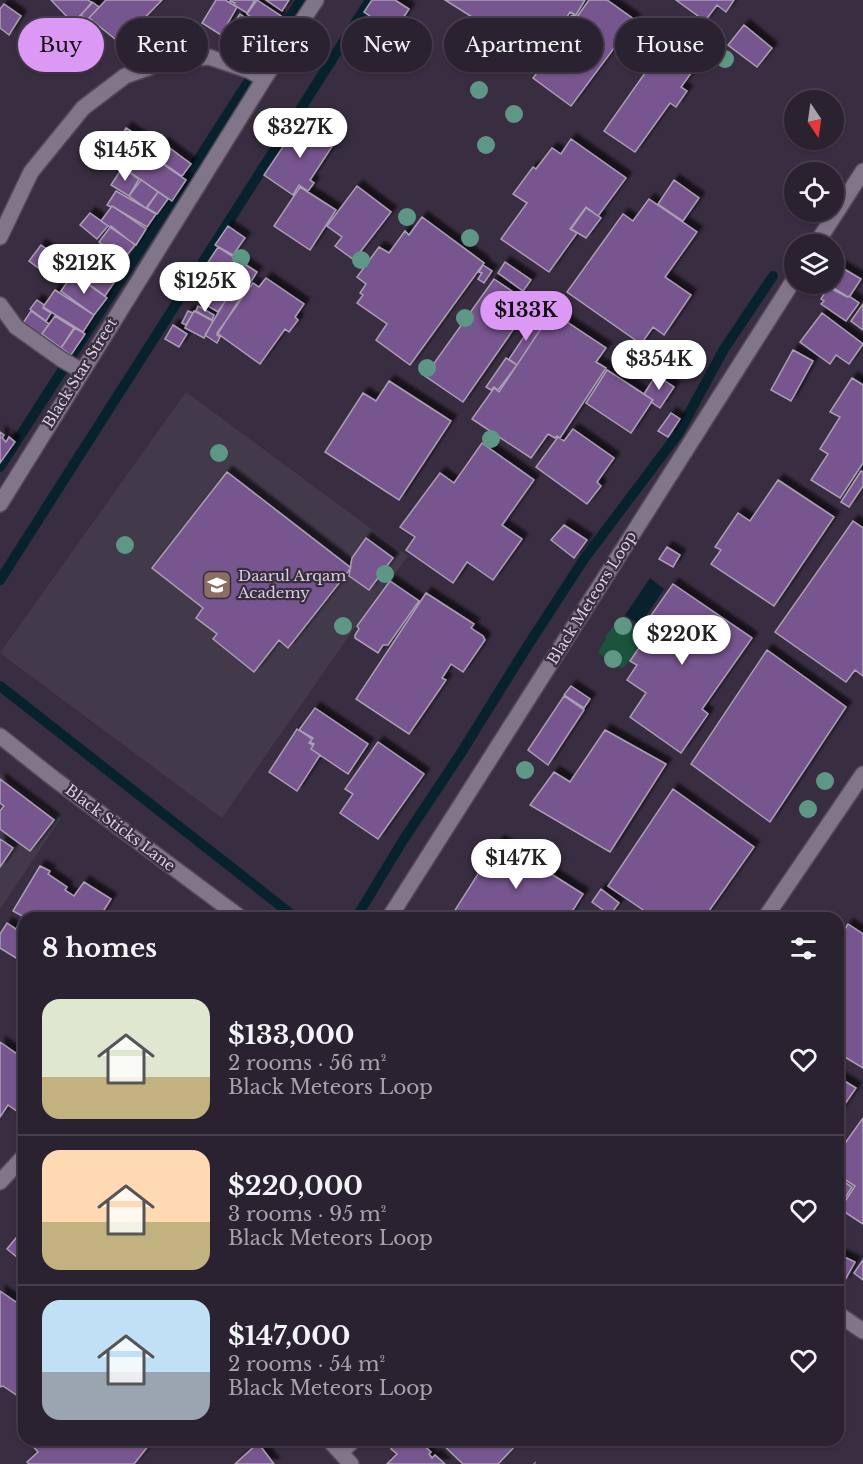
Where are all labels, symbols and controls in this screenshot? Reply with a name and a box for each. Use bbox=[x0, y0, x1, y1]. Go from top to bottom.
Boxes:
chip: Buy bbox=[18, 18, 104, 72]
chip: Rent bbox=[116, 18, 208, 72]
chip: Filters bbox=[220, 18, 330, 72]
chip: New bbox=[342, 18, 432, 72]
chip: Apartment bbox=[444, 18, 603, 72]
chip: House bbox=[615, 18, 725, 72]
north arrow bbox=[784, 90, 844, 150]
map controls bbox=[784, 90, 844, 294]
pin: $327K bbox=[258, 108, 342, 159]
text: $327K bbox=[267, 115, 333, 139]
pin: $145K bbox=[83, 131, 167, 182]
text: $145K bbox=[93, 138, 157, 162]
button: locate bbox=[784, 162, 844, 222]
button: layers bbox=[784, 234, 844, 294]
pin: $212K bbox=[42, 244, 126, 295]
text: $212K bbox=[52, 251, 116, 275]
pin: $125K bbox=[163, 262, 247, 313]
text: $125K bbox=[174, 269, 236, 293]
pin: $133K bbox=[484, 291, 568, 342]
text: $133K bbox=[494, 298, 558, 322]
street label: Black Star Street bbox=[38, 314, 121, 431]
pin: $354K bbox=[617, 340, 701, 391]
text: $354K bbox=[625, 347, 693, 371]
street label: Black Meteors Loop bbox=[543, 528, 640, 668]
place label: Daarul Arqam Academy bbox=[237, 566, 346, 602]
school or university icon: Daarul Arqam Academy bbox=[201, 569, 233, 601]
pin: $220K bbox=[640, 615, 724, 666]
text: $220K bbox=[647, 622, 717, 646]
street label: Black Sticks Lane bbox=[61, 780, 179, 875]
pin: $147K bbox=[474, 839, 558, 890]
text: $147K bbox=[485, 846, 547, 870]
text: 8 homes bbox=[42, 932, 157, 964]
icon: filters bbox=[787, 932, 820, 965]
text: $133,000 bbox=[228, 1019, 354, 1051]
icon: home bbox=[90, 1023, 162, 1095]
icon: heart bbox=[787, 1043, 820, 1076]
text: 2 rooms · 56 m² bbox=[228, 1051, 386, 1075]
text: Black Meteors Loop bbox=[228, 1075, 433, 1099]
text: $220,000 bbox=[228, 1170, 363, 1202]
icon: home bbox=[90, 1174, 162, 1246]
icon: heart bbox=[787, 1194, 820, 1227]
text: 3 rooms · 95 m² bbox=[228, 1202, 386, 1226]
text: Black Meteors Loop bbox=[228, 1226, 433, 1250]
text: $147,000 bbox=[228, 1320, 350, 1352]
icon: home bbox=[90, 1324, 162, 1396]
icon: heart bbox=[787, 1344, 820, 1377]
text: 2 rooms · 54 m² bbox=[228, 1352, 385, 1376]
text: Black Meteors Loop bbox=[228, 1376, 433, 1400]

